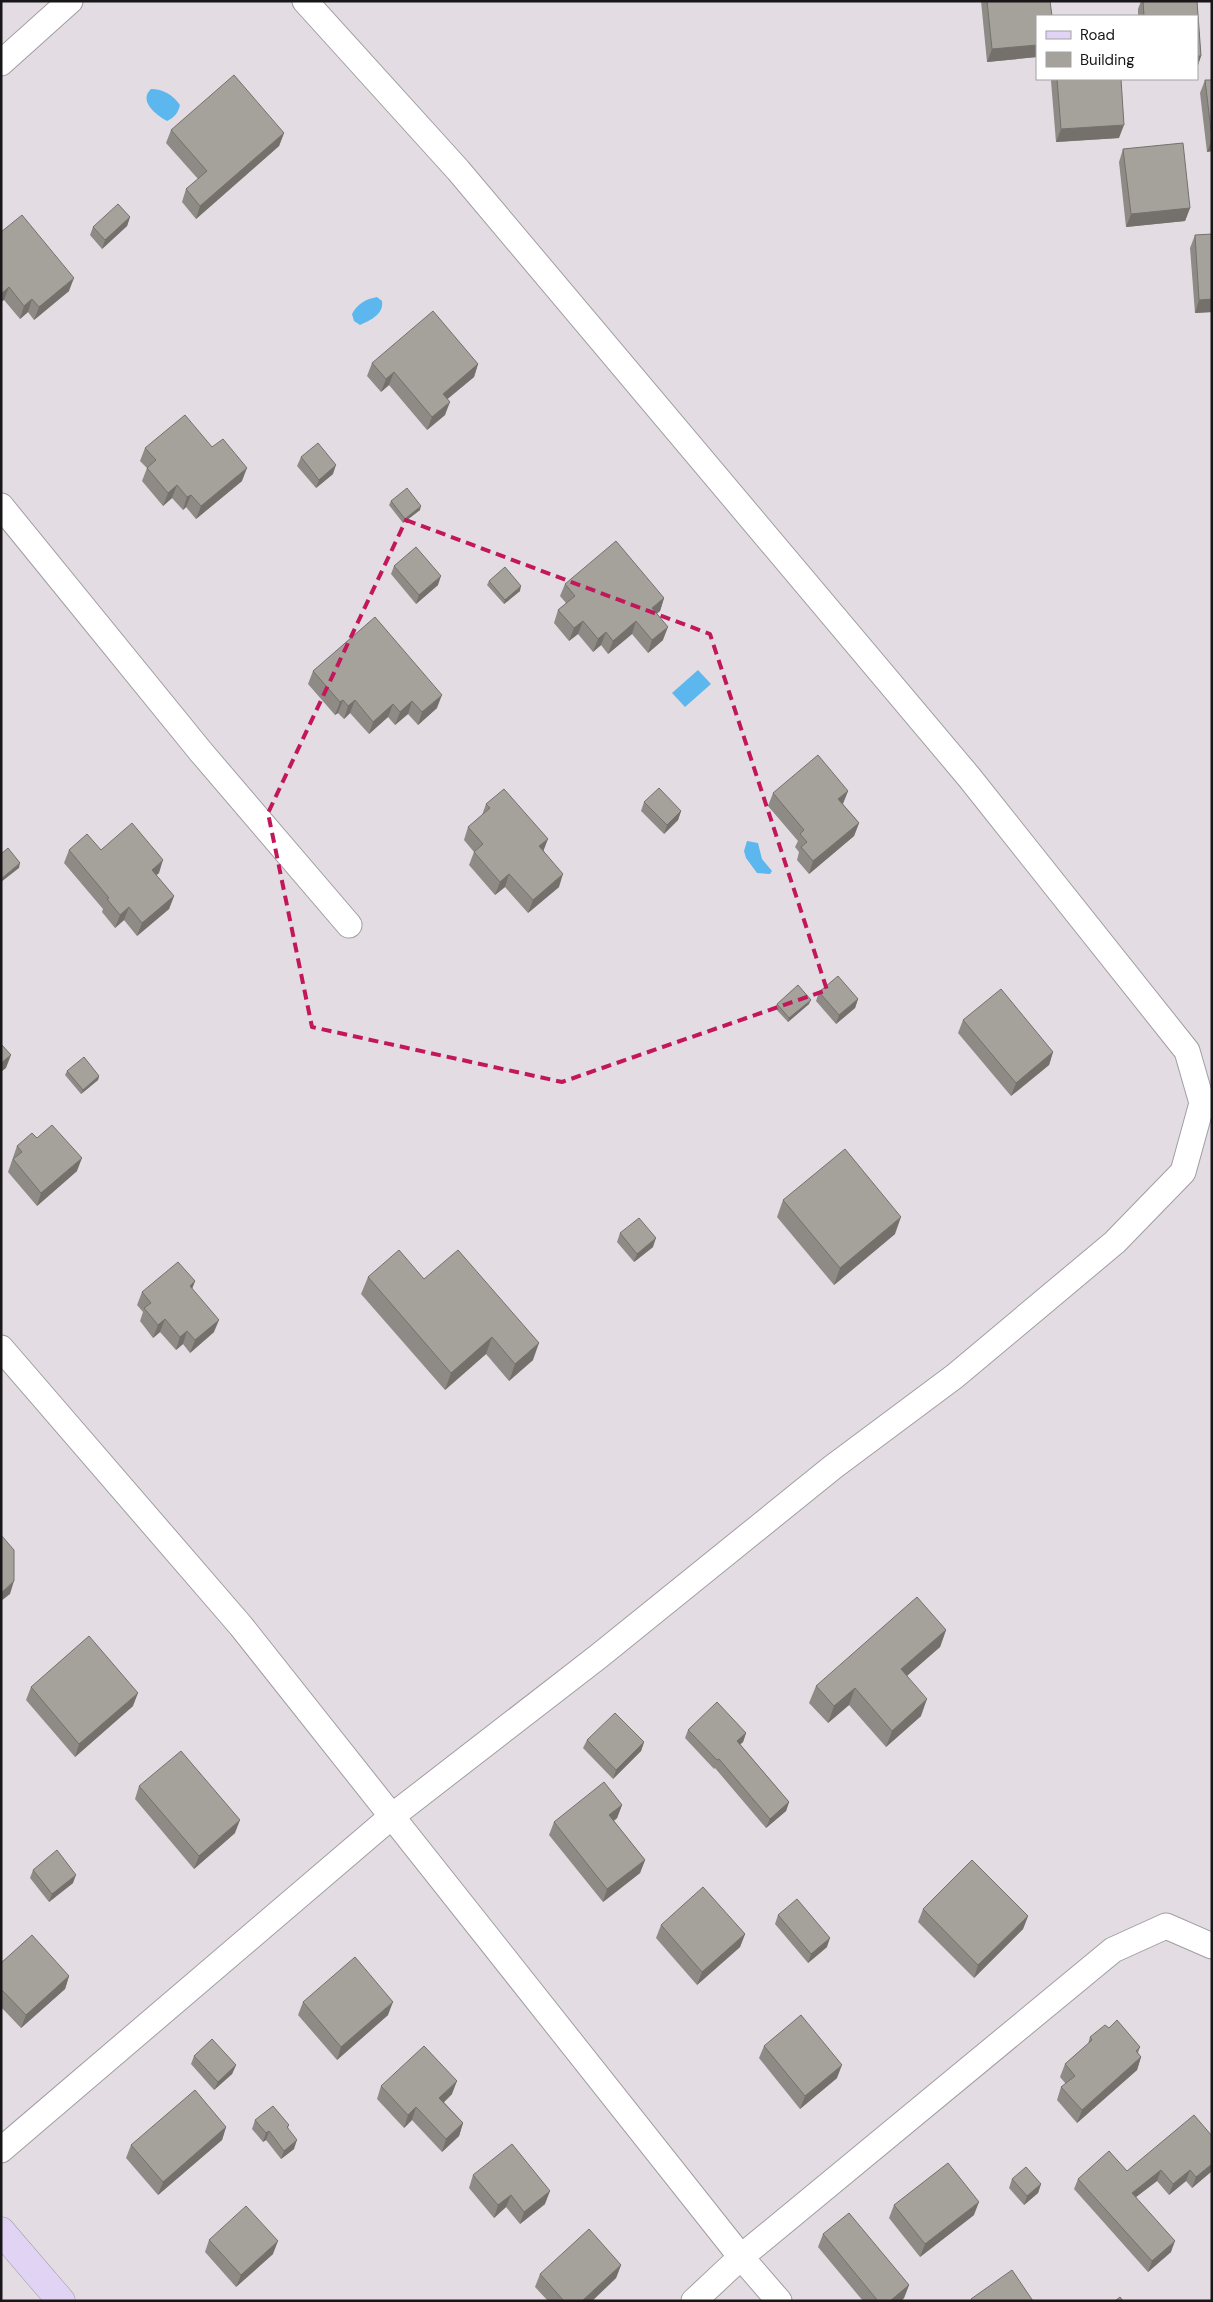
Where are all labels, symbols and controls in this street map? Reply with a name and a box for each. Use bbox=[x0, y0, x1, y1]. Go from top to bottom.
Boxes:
legend bbox=[1036, 15, 1198, 80]
text: Road bbox=[1080, 25, 1115, 45]
text: Building bbox=[1080, 50, 1135, 70]

